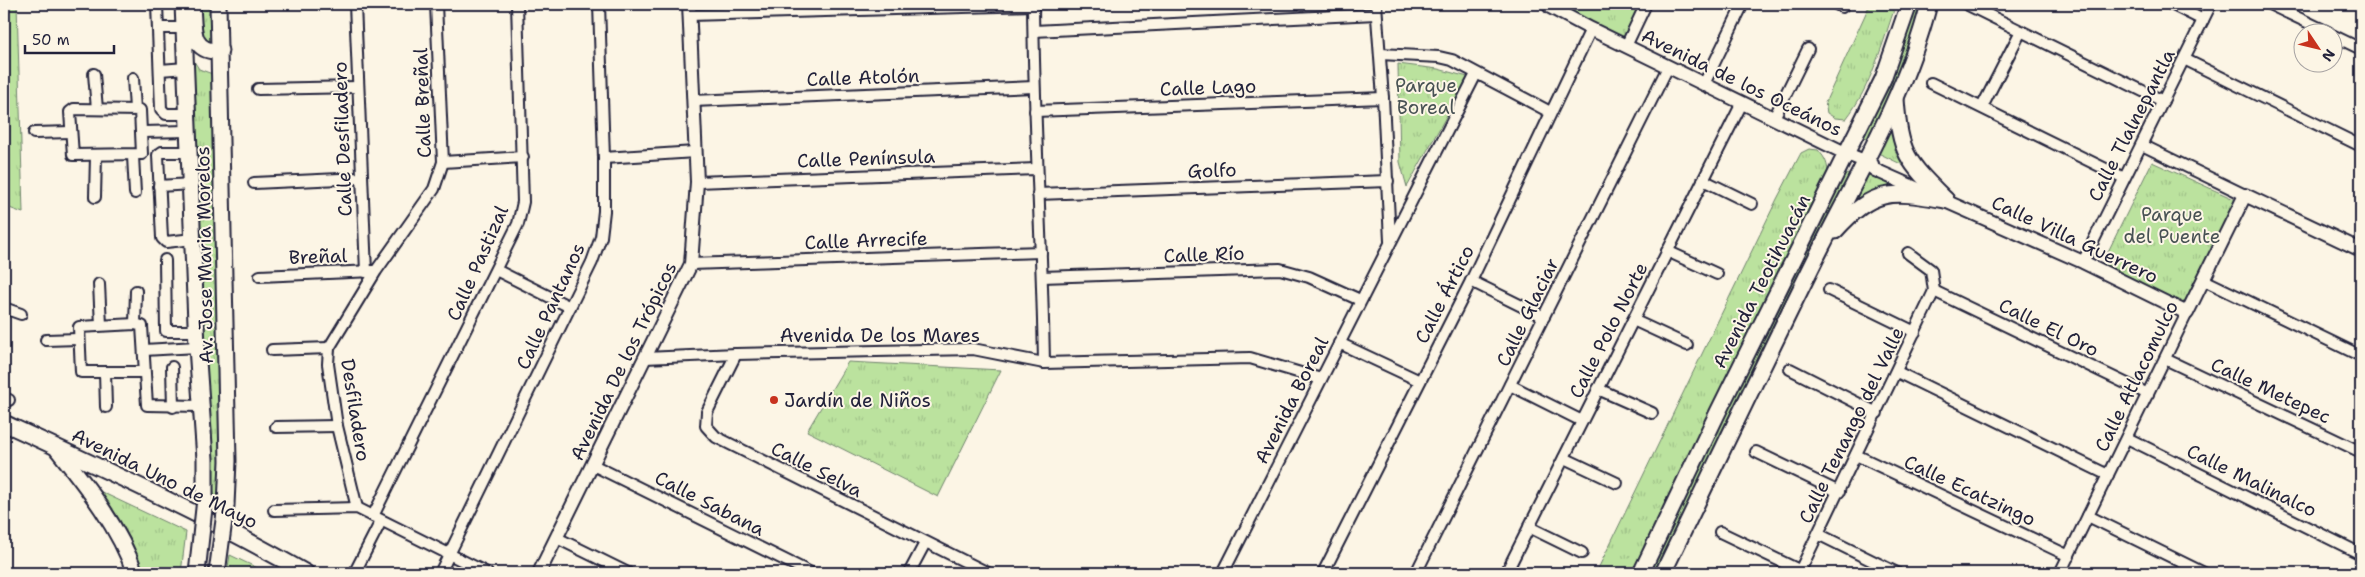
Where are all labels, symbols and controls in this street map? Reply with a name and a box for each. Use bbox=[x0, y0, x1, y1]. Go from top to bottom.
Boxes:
scale bar bbox=[25, 22, 114, 54]
north arrow bbox=[2292, 22, 2342, 72]
street label: Avenida de los Oceános bbox=[1637, 23, 1846, 142]
text: 50 m bbox=[32, 30, 70, 50]
street label: Calle Tlalnepantla bbox=[2082, 45, 2181, 206]
text: N bbox=[2318, 46, 2339, 65]
street label: Calle Breñal bbox=[408, 47, 437, 159]
street label: Calle Desfiladero bbox=[327, 61, 358, 217]
street label: Calle Atolón bbox=[806, 63, 920, 92]
street label: Calle Lago bbox=[1159, 73, 1257, 102]
park label: Parque Boreal bbox=[1395, 73, 1457, 120]
street label: Calle Península bbox=[797, 144, 936, 173]
street label: Av. Jose Maria Morelos bbox=[190, 146, 219, 364]
street label: Golfo bbox=[1187, 157, 1237, 184]
street label: Avenida Teotihuacán bbox=[1707, 190, 1816, 372]
street label: Calle Villa Guerrero bbox=[1987, 190, 2162, 289]
street label: Calle Pastizal bbox=[441, 201, 514, 325]
park label: Parque del Puente bbox=[2124, 202, 2220, 249]
street label: Calle Arrecife bbox=[804, 226, 928, 255]
street label: Calle Pantanos bbox=[510, 239, 591, 373]
street label: Calle Ártico bbox=[1408, 240, 1480, 348]
street label: Calle Río bbox=[1163, 241, 1245, 268]
street label: Breñal bbox=[288, 243, 348, 270]
street label: Calle Glaciar bbox=[1490, 254, 1565, 371]
street label: Avenida De los Trópicos bbox=[564, 258, 682, 465]
street label: Calle Polo Norte bbox=[1563, 258, 1653, 402]
street label: Calle El Oro bbox=[1995, 292, 2103, 362]
street label: Calle Atlacomulco bbox=[2089, 297, 2184, 456]
street label: Avenida De los Mares bbox=[780, 323, 980, 348]
street label: Calle Tenango del Valle bbox=[1793, 323, 1910, 528]
street label: Avenida Boreal bbox=[1249, 332, 1334, 468]
street label: Calle Metepec bbox=[2207, 352, 2335, 429]
street label: Desfiladero bbox=[335, 357, 376, 463]
place label: Jardín de Niños bbox=[784, 388, 931, 413]
marker: Jardín de Niños bbox=[768, 394, 780, 406]
street label: Avenida Uno de Mayo bbox=[68, 422, 262, 534]
street label: Calle Selva bbox=[767, 436, 867, 503]
street label: Calle Malinalco bbox=[2183, 438, 2321, 523]
street label: Calle Ecatzingo bbox=[1900, 449, 2040, 532]
street label: Calle Sabana bbox=[651, 465, 769, 542]

